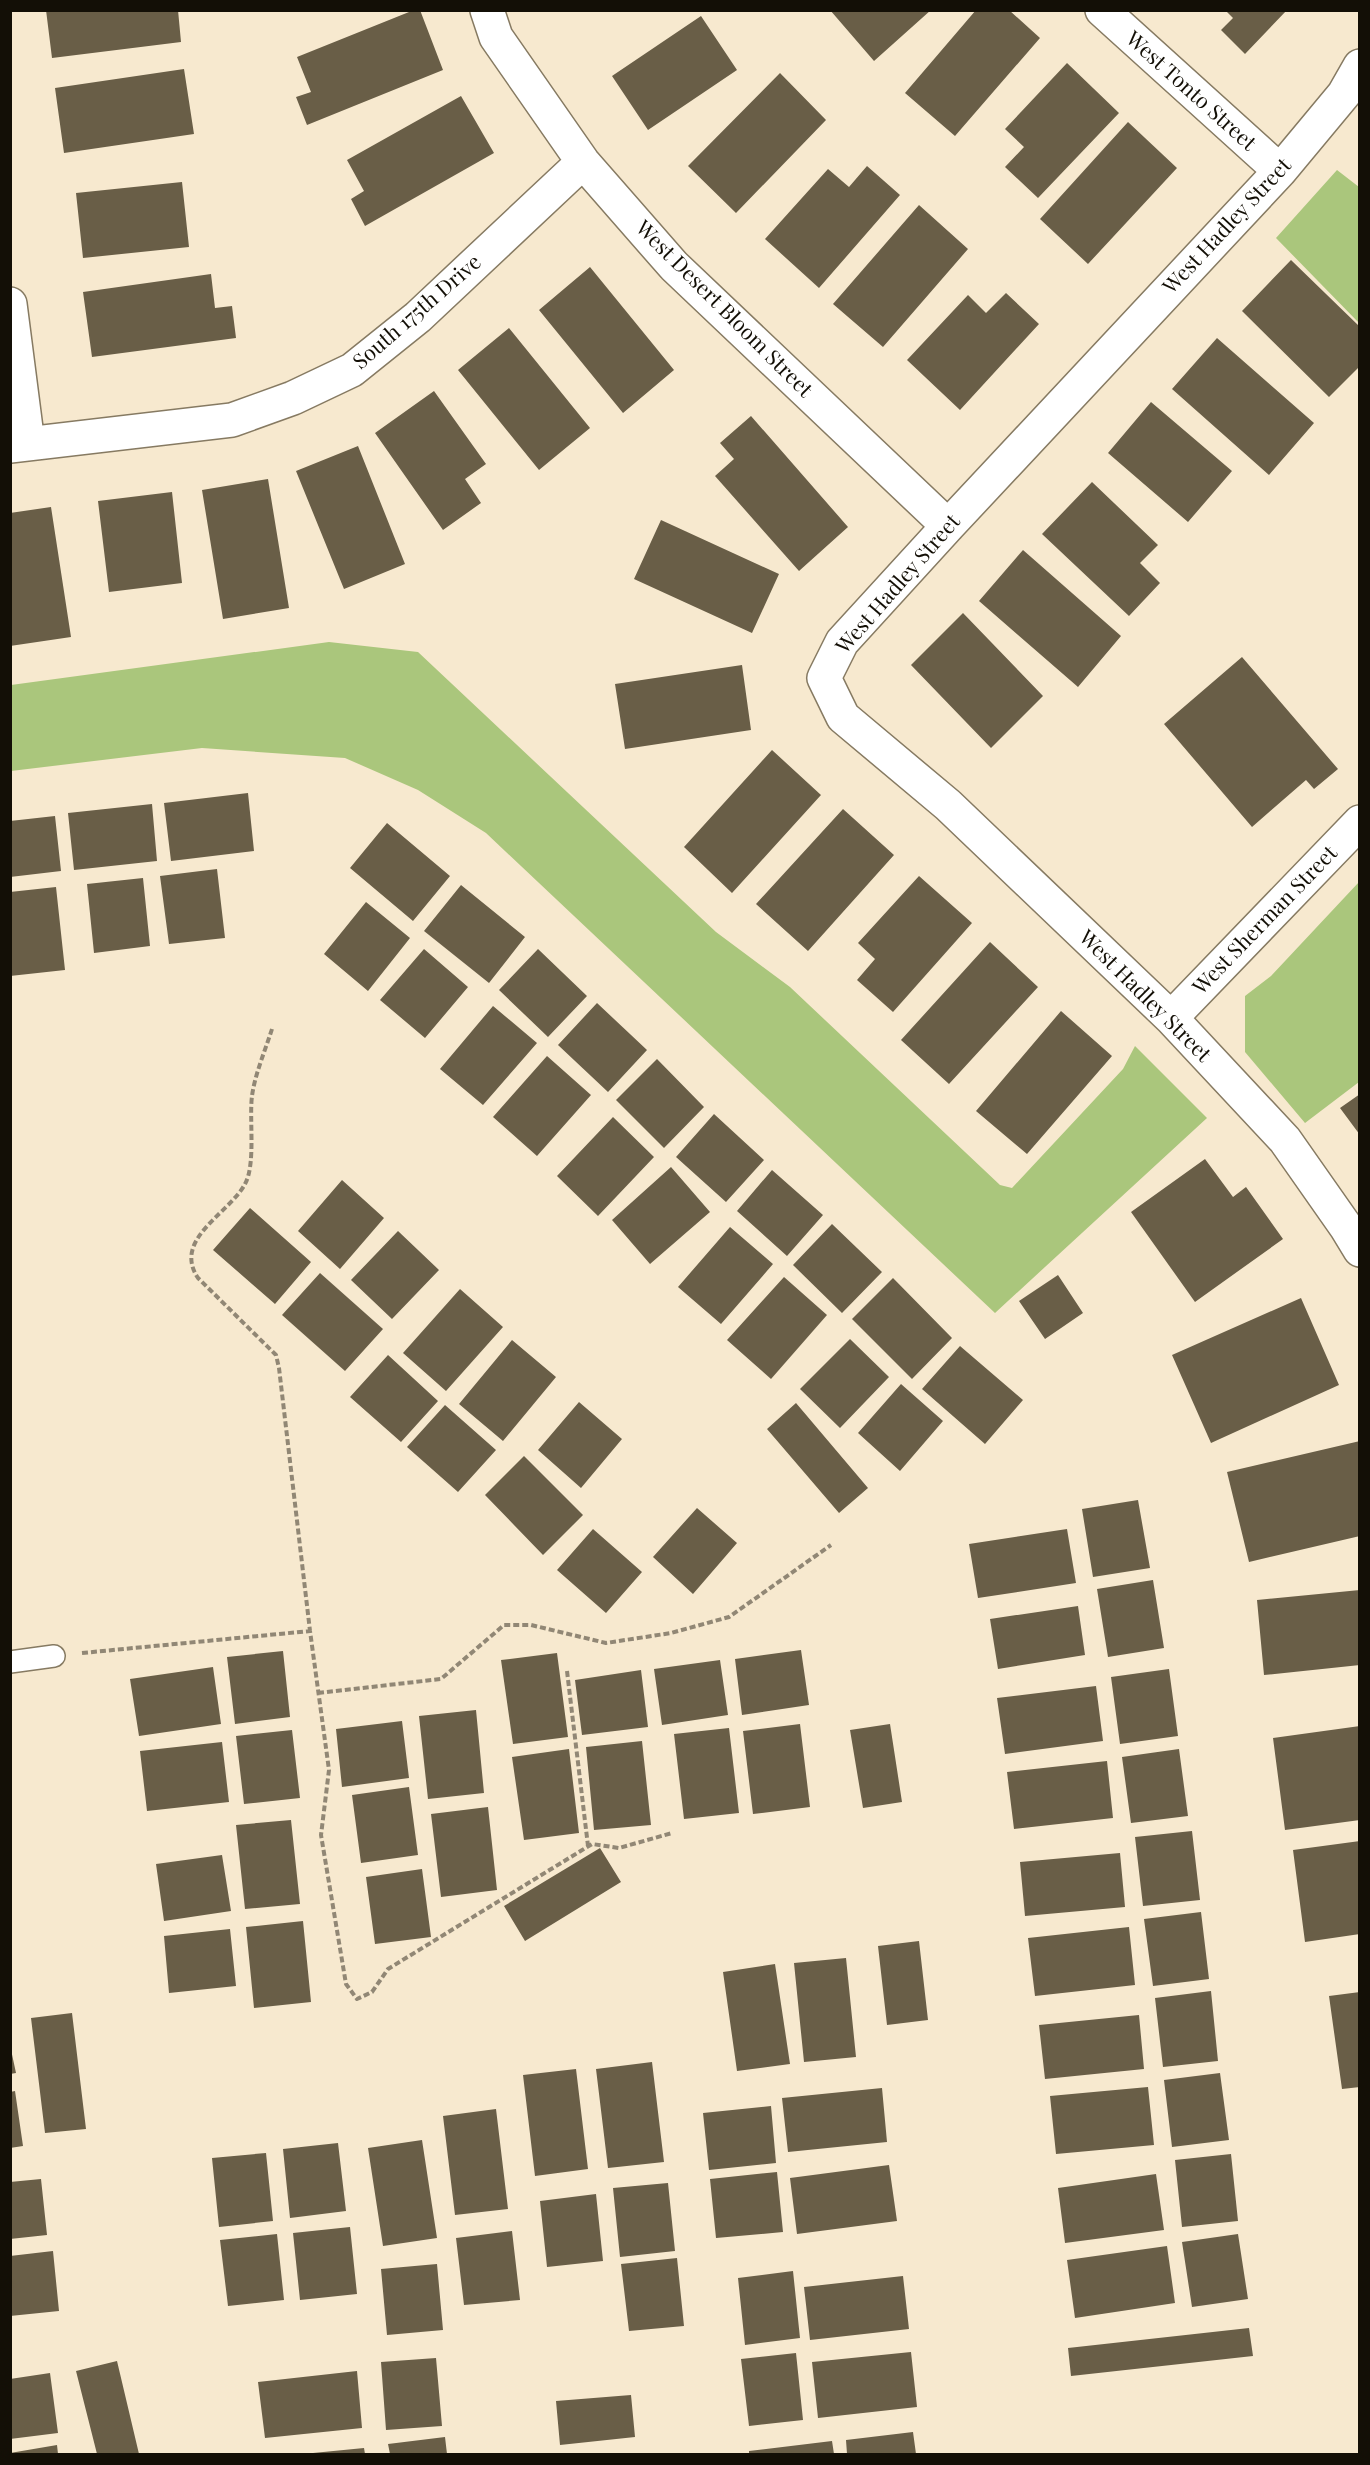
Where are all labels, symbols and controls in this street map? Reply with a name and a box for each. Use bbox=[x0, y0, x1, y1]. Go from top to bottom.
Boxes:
street label: West Tonto Street bbox=[1121, 23, 1264, 156]
street label: West Hadley Street bbox=[1155, 150, 1296, 299]
street label: West Desert Bloom Street bbox=[630, 212, 820, 402]
street label: South 175th Drive bbox=[346, 247, 486, 374]
street label: West Hadley Street bbox=[827, 507, 965, 659]
street label: West Sherman Street bbox=[1184, 838, 1342, 1000]
street label: West Hadley Street bbox=[1074, 922, 1219, 1067]

